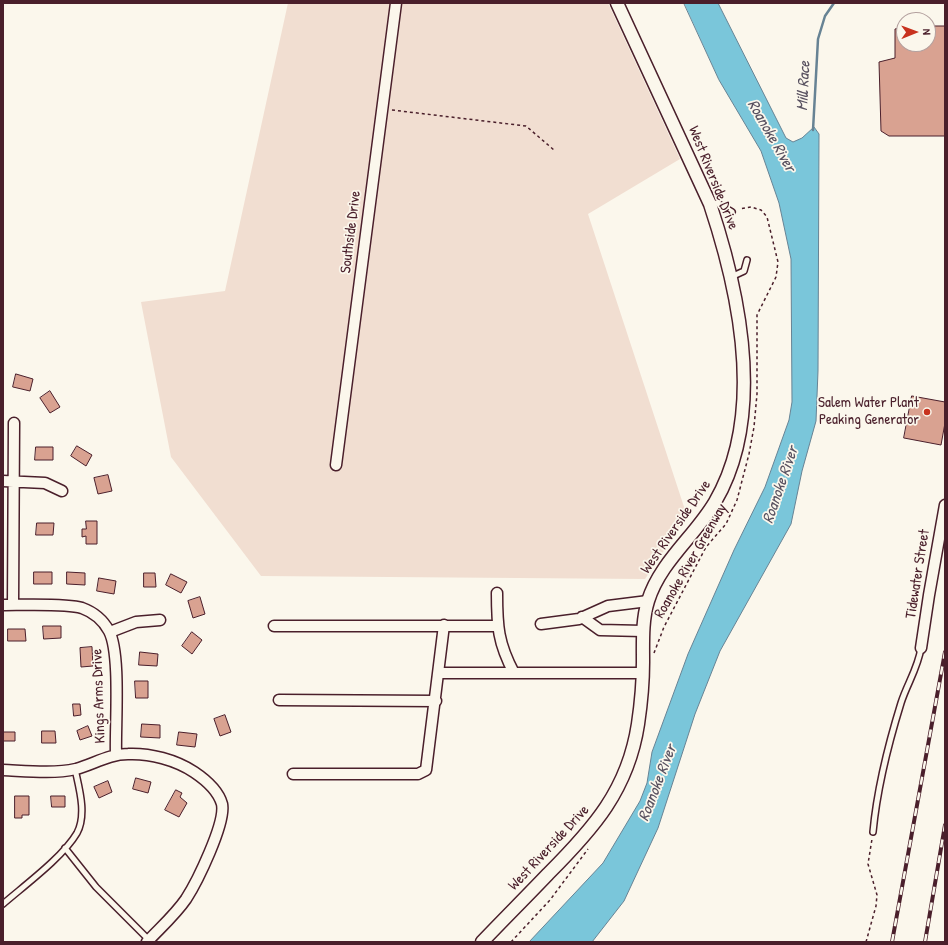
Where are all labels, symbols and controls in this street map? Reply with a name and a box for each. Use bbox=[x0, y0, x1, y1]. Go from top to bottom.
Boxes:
north arrow bbox=[896, 12, 936, 52]
text: N bbox=[920, 29, 934, 35]
water label: Mill Race bbox=[793, 61, 815, 111]
water label: Roanoke River bbox=[743, 97, 799, 175]
street label: West Riverside Drive bbox=[684, 124, 742, 232]
street label: Southside Drive bbox=[337, 190, 365, 274]
place label: Salem Water Plant Peaking Generator bbox=[818, 394, 919, 429]
marker: Salem Water Plant Peaking Generator bbox=[922, 407, 932, 417]
water label: Roanoke River bbox=[759, 444, 803, 526]
street label: West Riverside Drive bbox=[637, 477, 715, 577]
street label: Roanoke River Greenway bbox=[651, 500, 731, 622]
street label: Tidewater Street bbox=[902, 528, 934, 620]
street label: Kings Arms Drive bbox=[88, 648, 110, 744]
water label: Roanoke River bbox=[635, 742, 681, 824]
street label: West Riverside Drive bbox=[505, 802, 593, 894]

